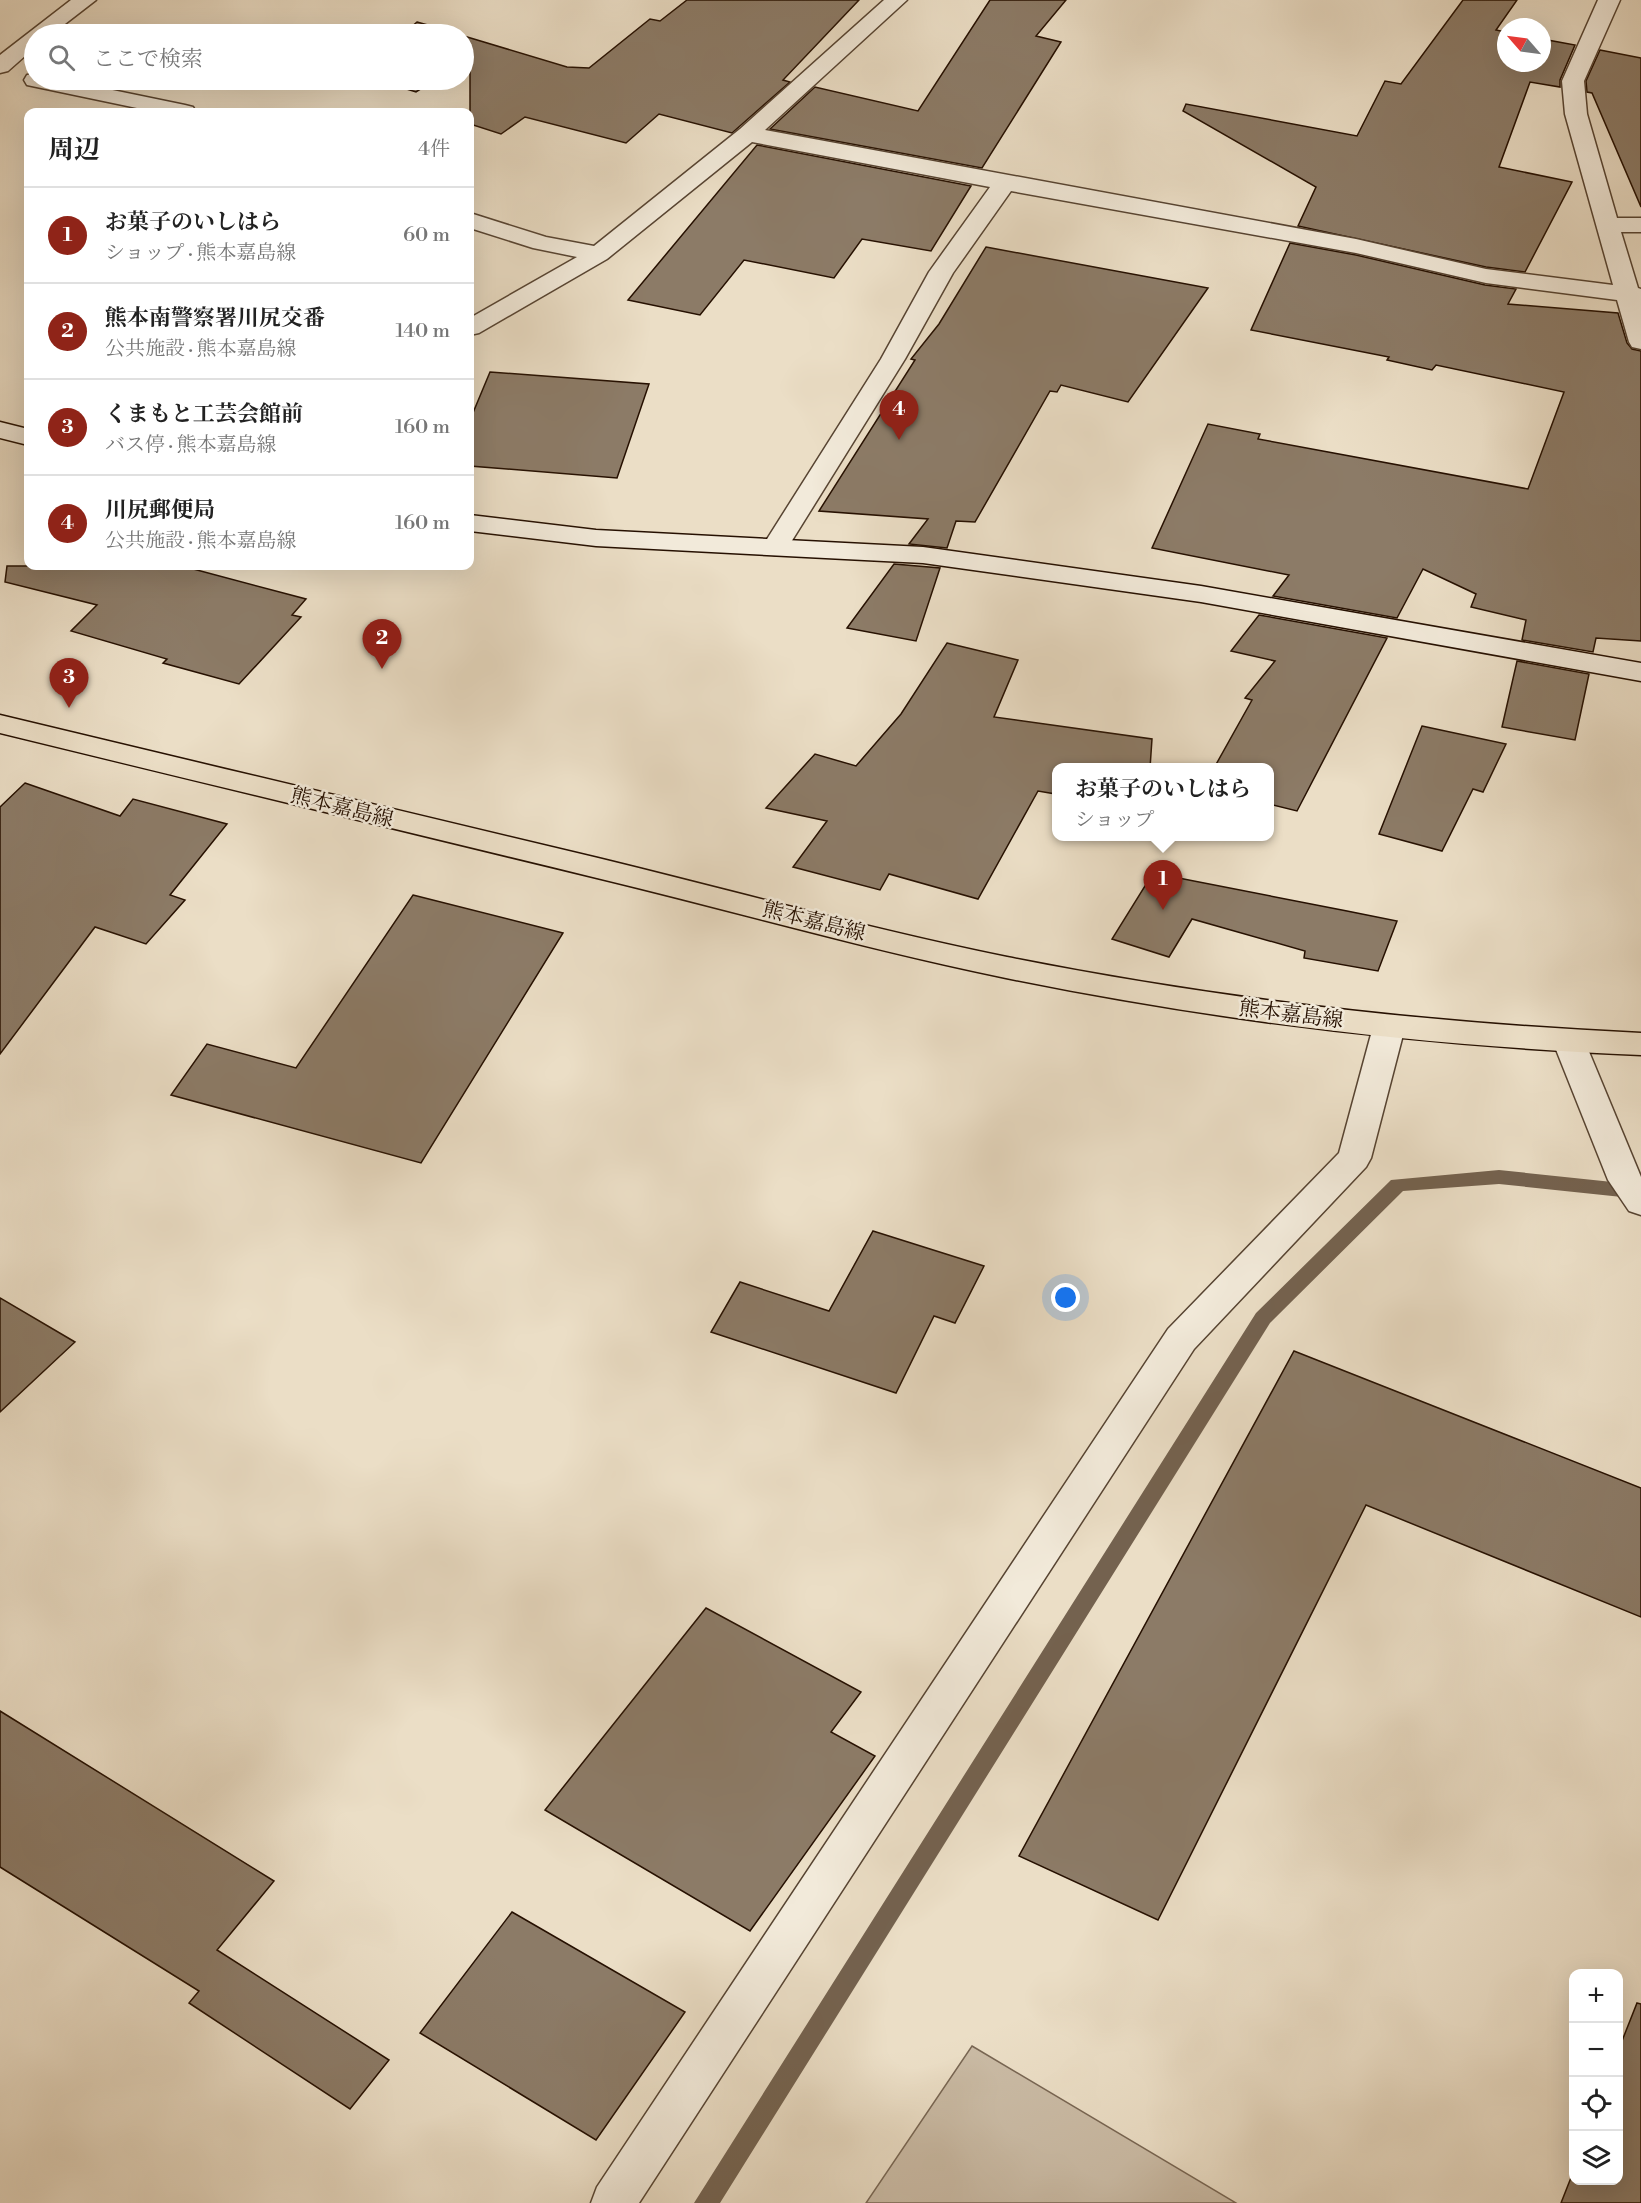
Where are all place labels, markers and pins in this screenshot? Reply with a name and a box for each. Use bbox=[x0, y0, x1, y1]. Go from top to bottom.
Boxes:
pin: 4 bbox=[880, 390, 918, 440]
pin: 2 bbox=[362, 620, 401, 669]
pin: 3 bbox=[50, 658, 88, 708]
pin: 1 bbox=[1144, 860, 1182, 910]

